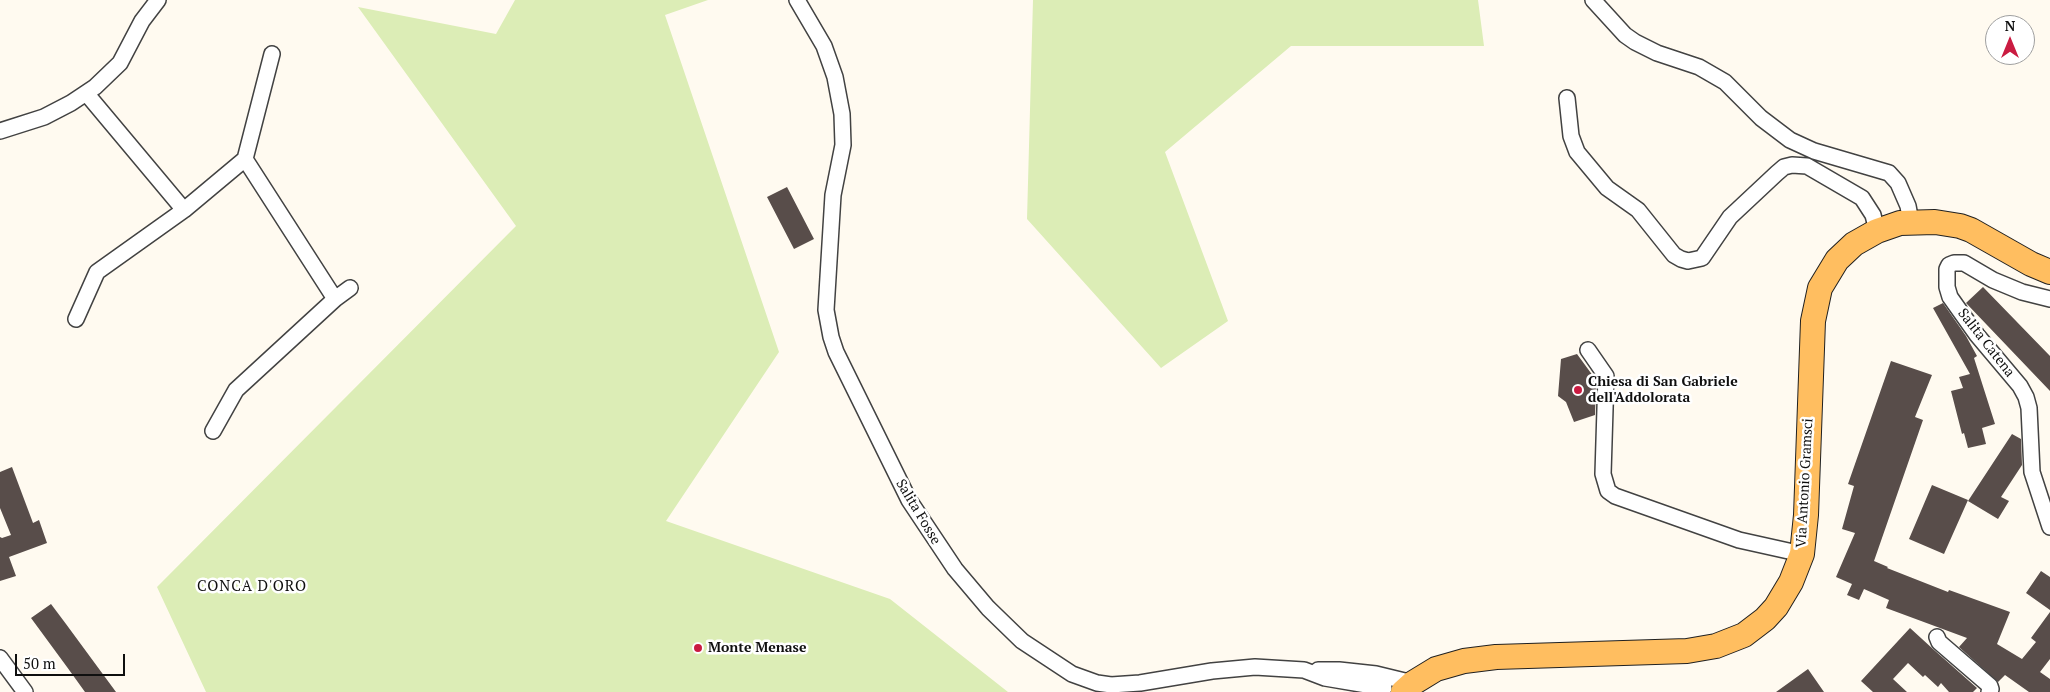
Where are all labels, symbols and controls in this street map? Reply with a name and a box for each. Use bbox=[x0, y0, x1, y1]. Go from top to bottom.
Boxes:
north arrow bbox=[1985, 15, 2035, 65]
text: N bbox=[2005, 16, 2015, 35]
street label: Salita Catena bbox=[1954, 305, 2018, 381]
place label: Chiesa di San Gabriele dell'Addolorata bbox=[1588, 374, 1738, 407]
marker: Chiesa di San Gabriele dell'Addolorata bbox=[1572, 384, 1584, 396]
street label: Via Antonio Gramsci bbox=[1793, 418, 1817, 548]
street label: Salita Fosse bbox=[892, 476, 944, 548]
district label: CONCA D'ORO bbox=[196, 578, 308, 596]
place label: Monte Menase bbox=[708, 640, 806, 656]
marker: Monte Menase bbox=[692, 642, 704, 654]
scale bar bbox=[18, 644, 128, 676]
text: 50 m bbox=[23, 653, 56, 673]

